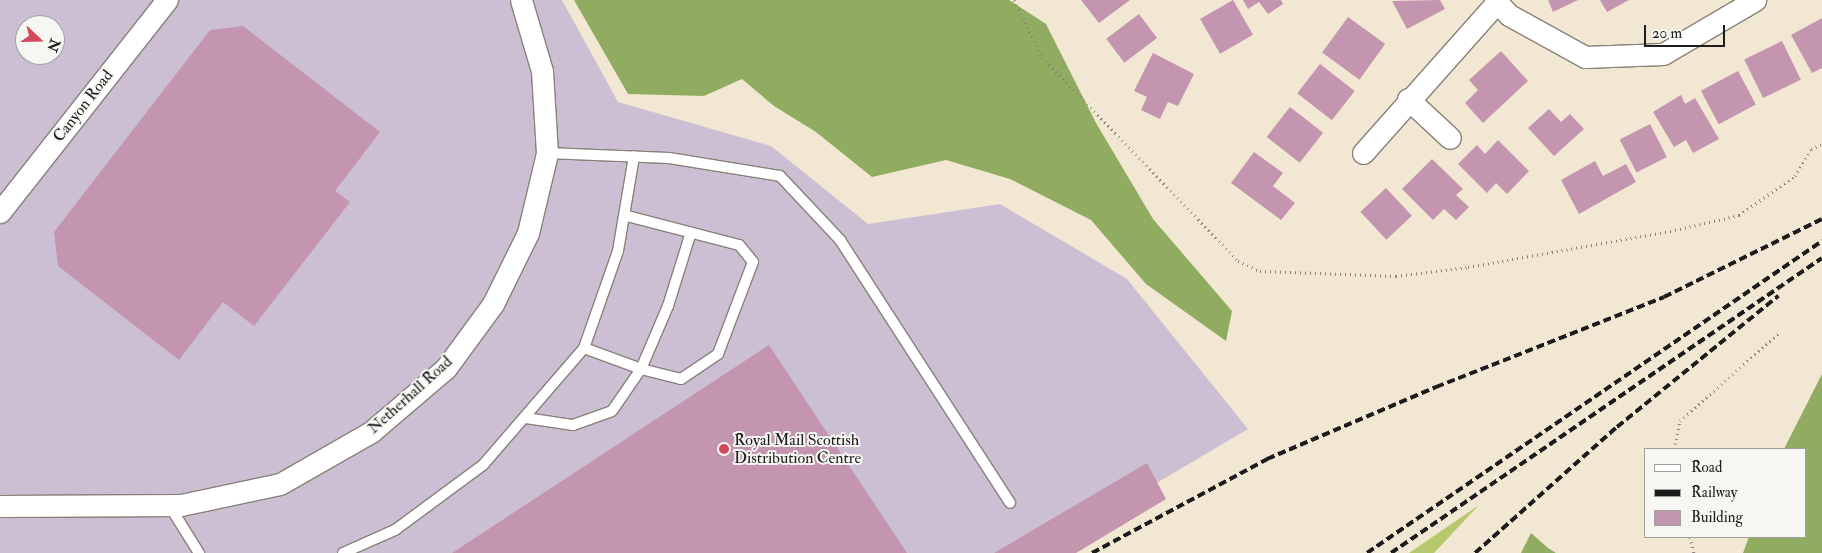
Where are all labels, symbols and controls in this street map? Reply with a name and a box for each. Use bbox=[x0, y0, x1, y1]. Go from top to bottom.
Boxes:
north arrow bbox=[15, 15, 65, 65]
scale bar bbox=[1647, 15, 1728, 47]
text: 20 m bbox=[1652, 24, 1682, 43]
text: N bbox=[43, 36, 64, 54]
street label: Canyon Road bbox=[49, 66, 117, 146]
street label: Netherhall Road bbox=[364, 352, 456, 438]
place label: Royal Mail Scottish Distribution Centre bbox=[734, 430, 861, 468]
marker: Royal Mail Scottish Distribution Centre bbox=[718, 443, 730, 455]
legend bbox=[1644, 448, 1807, 538]
text: Road bbox=[1691, 458, 1722, 477]
text: Railway bbox=[1691, 483, 1737, 502]
text: Building bbox=[1691, 508, 1743, 527]

